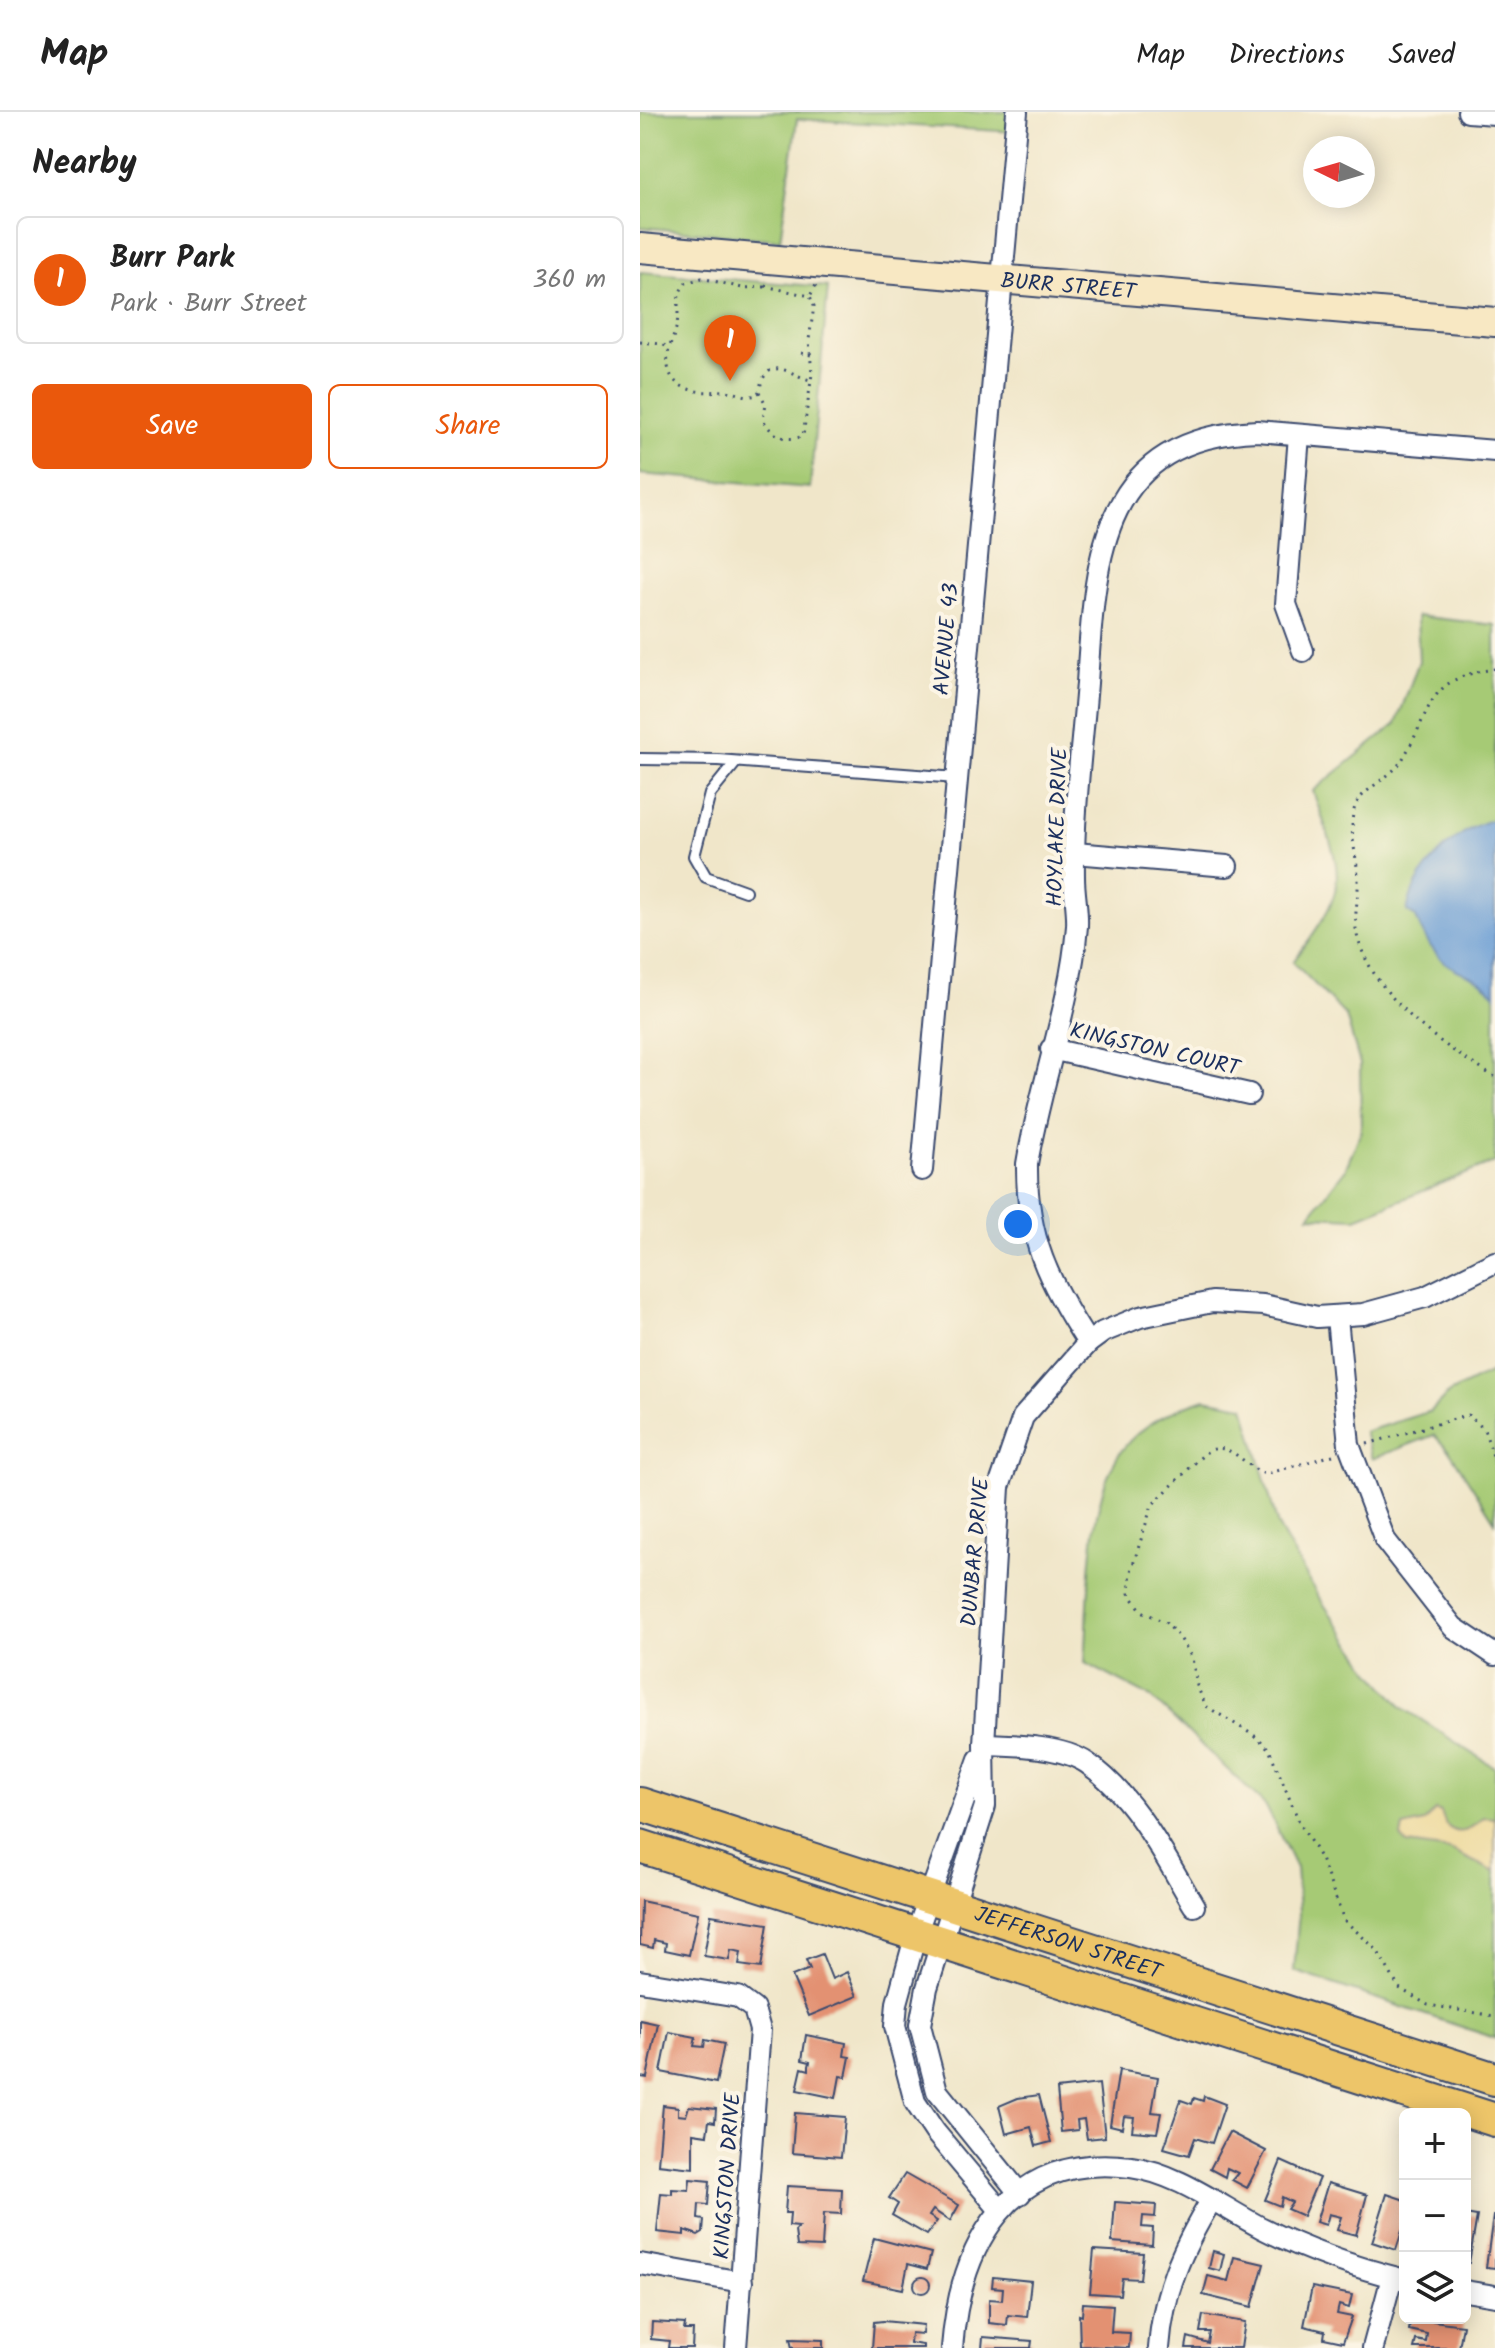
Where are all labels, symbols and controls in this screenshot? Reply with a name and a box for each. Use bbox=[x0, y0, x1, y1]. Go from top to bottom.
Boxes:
text: Map bbox=[40, 25, 109, 85]
text: Map bbox=[1136, 33, 1185, 78]
text: Directions bbox=[1229, 33, 1345, 78]
text: Saved bbox=[1389, 33, 1455, 78]
north arrow bbox=[1303, 136, 1375, 208]
text: Nearby bbox=[32, 137, 137, 191]
text: Burr Park bbox=[110, 235, 234, 283]
text: 1 bbox=[56, 259, 64, 301]
text: 360 m bbox=[533, 259, 606, 301]
street label: BURR STREET bbox=[999, 264, 1139, 311]
text: Park · Burr Street bbox=[110, 283, 307, 325]
pin: 1 bbox=[704, 315, 756, 381]
button: Save bbox=[32, 384, 312, 469]
button: Share bbox=[328, 384, 608, 469]
street label: AVENUE 43 bbox=[925, 582, 970, 697]
street label: HOYLAKE DRIVE bbox=[1038, 746, 1079, 907]
street label: KINGSTON COURT bbox=[1066, 1014, 1245, 1087]
your location bbox=[998, 1204, 1038, 1244]
street label: DUNBAR DRIVE bbox=[953, 1475, 1001, 1628]
street label: JEFFERSON STREET bbox=[970, 1898, 1168, 1991]
street label: KINGSTON DRIVE bbox=[705, 2090, 752, 2261]
map controls bbox=[1399, 2108, 1471, 2324]
button: + bbox=[1399, 2108, 1471, 2180]
button: − bbox=[1399, 2180, 1471, 2252]
button: layers bbox=[1399, 2252, 1471, 2324]

